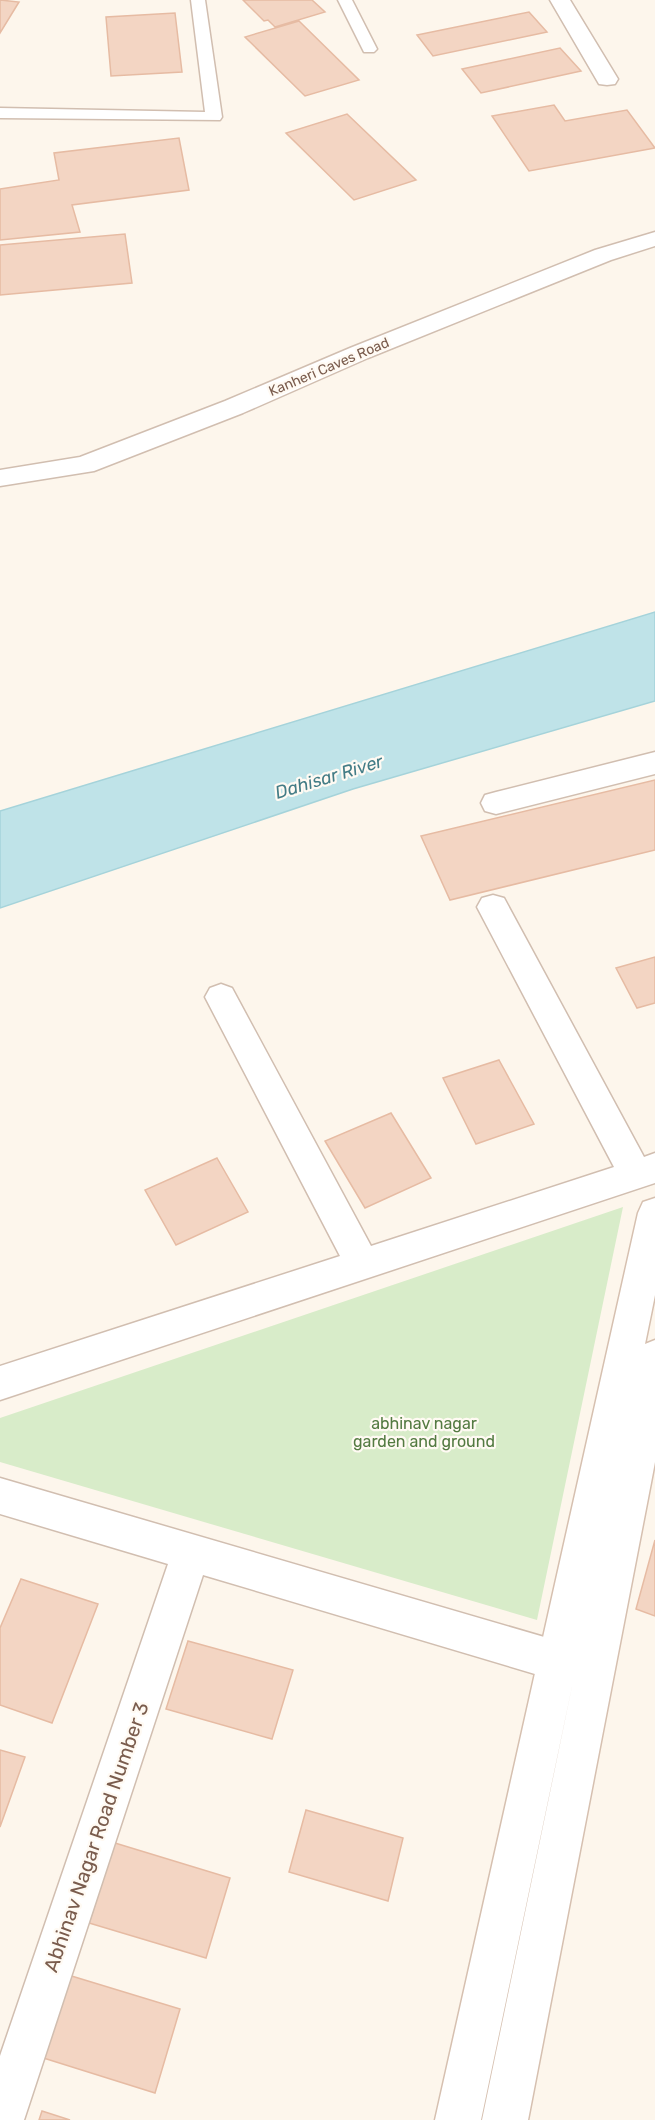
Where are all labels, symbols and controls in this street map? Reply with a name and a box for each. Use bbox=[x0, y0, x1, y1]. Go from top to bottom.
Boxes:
street label: Kanheri Caves Road bbox=[266, 334, 392, 400]
water label: Dahisar River bbox=[272, 750, 387, 804]
park label: abhinav nagar garden and ground bbox=[353, 1414, 495, 1451]
street label: Abhinav Nagar Road Number 3 bbox=[38, 1699, 154, 1975]

